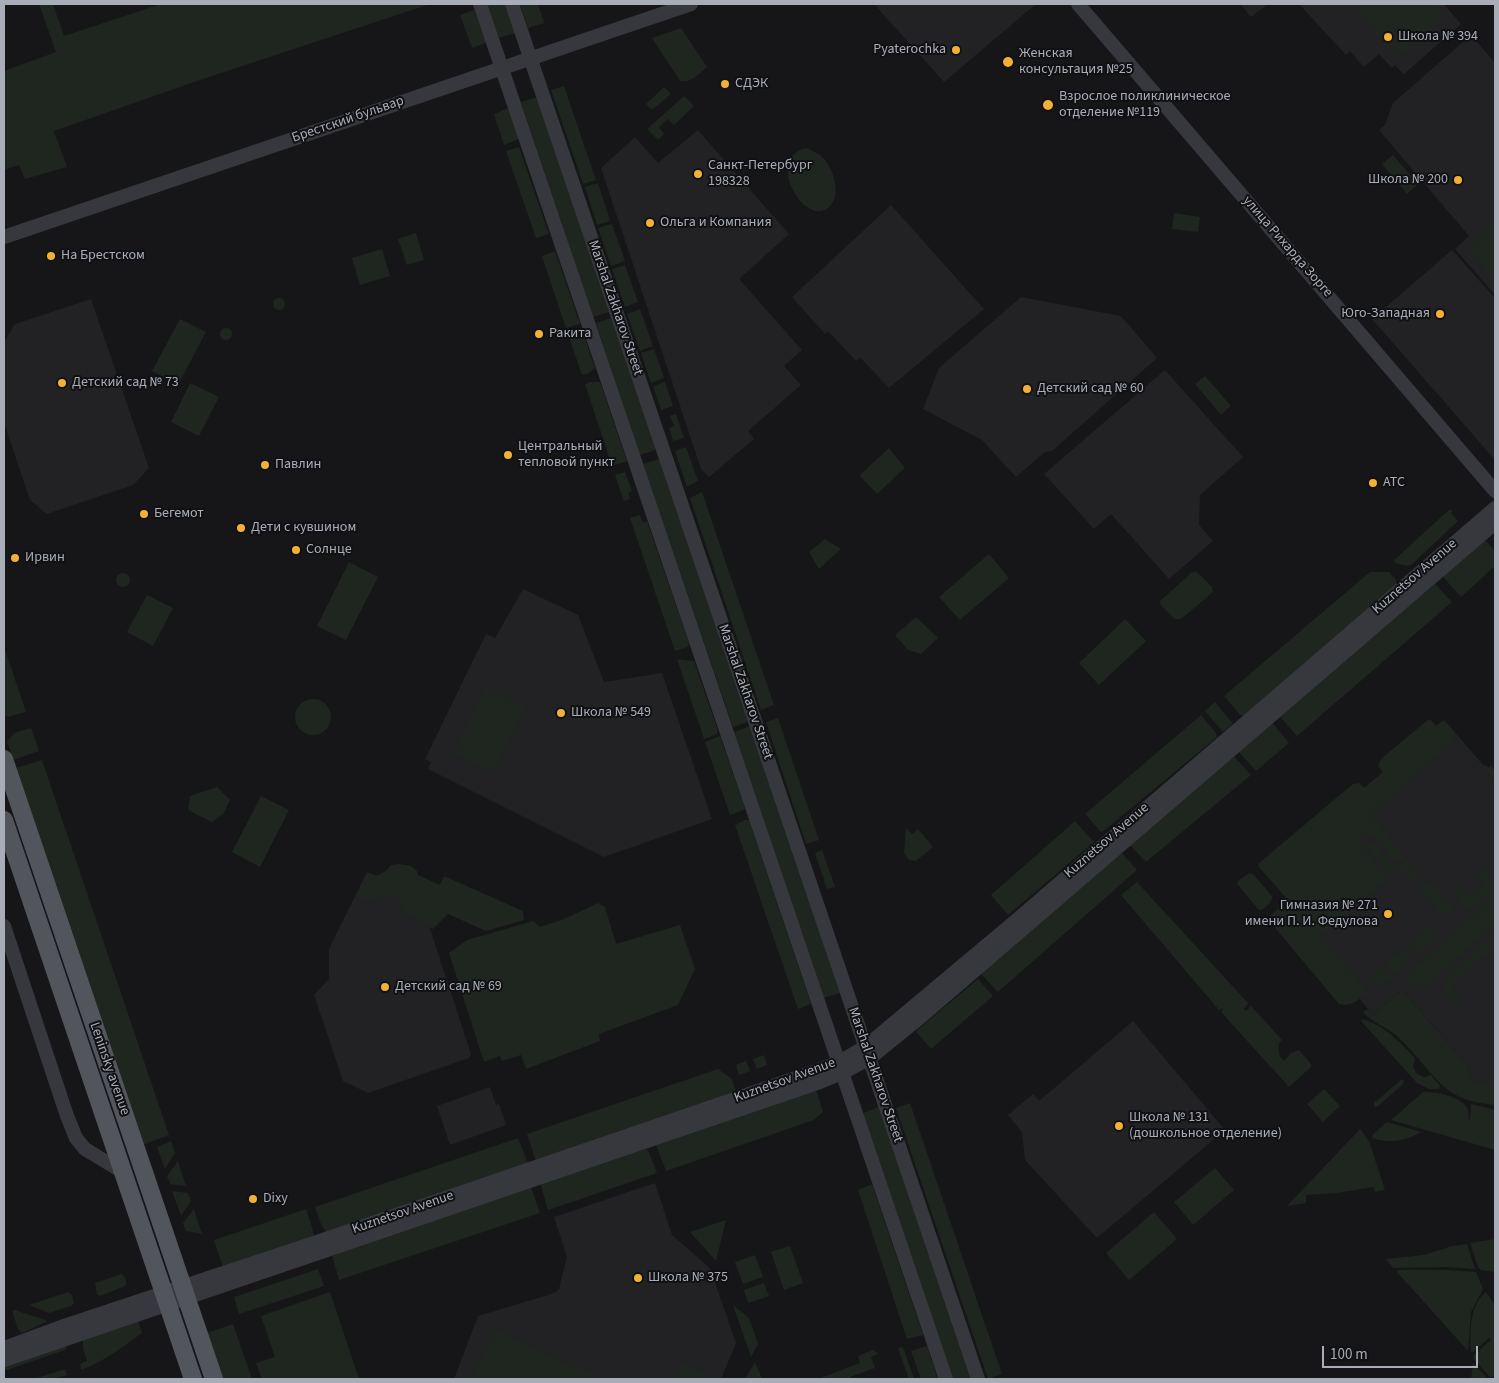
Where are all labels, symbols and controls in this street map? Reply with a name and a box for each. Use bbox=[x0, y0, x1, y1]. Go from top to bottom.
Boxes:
place label: Школа № 394 bbox=[1398, 29, 1478, 45]
marker: Школа № 394 bbox=[1382, 31, 1394, 43]
place label: Pyaterochka bbox=[873, 42, 946, 58]
marker: Pyaterochka bbox=[950, 44, 962, 56]
place label: Женская консультация №25 bbox=[1019, 46, 1133, 78]
marker: Женская консультация №25 bbox=[1001, 55, 1015, 69]
place label: СДЭК bbox=[735, 76, 768, 92]
marker: СДЭК bbox=[719, 78, 731, 90]
place label: Взрослое поликлиническое отделение №119 bbox=[1059, 89, 1231, 121]
street label: Брестский бульвар bbox=[290, 93, 406, 147]
marker: Взрослое поликлиническое отделение №119 bbox=[1041, 98, 1055, 112]
place label: Санкт-Петербург 198328 bbox=[708, 158, 812, 190]
marker: Санкт-Петербург 198328 bbox=[692, 168, 704, 180]
place label: Школа № 200 bbox=[1368, 172, 1448, 188]
marker: Школа № 200 bbox=[1452, 174, 1464, 186]
street label: улица Рихарда Зорге bbox=[1238, 193, 1336, 301]
place label: Ольга и Компания bbox=[660, 215, 772, 231]
marker: Ольга и Компания bbox=[644, 217, 656, 229]
street label: Marshal Zakharov Street bbox=[584, 238, 646, 378]
place label: На Брестском bbox=[61, 248, 145, 264]
marker: На Брестском bbox=[45, 250, 57, 262]
place label: Юго-Западная bbox=[1341, 306, 1430, 322]
marker: Юго-Западная bbox=[1434, 308, 1446, 320]
place label: Ракита bbox=[549, 326, 591, 342]
marker: Ракита bbox=[533, 328, 545, 340]
place label: Детский сад № 73 bbox=[72, 375, 179, 391]
marker: Детский сад № 73 bbox=[56, 377, 68, 389]
place label: Детский сад № 60 bbox=[1037, 381, 1144, 397]
marker: Детский сад № 60 bbox=[1021, 383, 1033, 395]
place label: Центральный тепловой пункт bbox=[518, 439, 615, 472]
marker: Центральный тепловой пункт bbox=[502, 449, 514, 461]
place label: Павлин bbox=[275, 457, 321, 473]
marker: Павлин bbox=[259, 459, 271, 471]
place label: АТС bbox=[1383, 475, 1405, 491]
marker: АТС bbox=[1367, 477, 1379, 489]
place label: Бегемот bbox=[154, 506, 204, 522]
marker: Бегемот bbox=[138, 508, 150, 520]
place label: Дети с кувшином bbox=[251, 520, 356, 536]
marker: Дети с кувшином bbox=[235, 522, 247, 534]
street label: Kuznetsov Avenue bbox=[1369, 536, 1461, 618]
place label: Солнце bbox=[306, 542, 352, 558]
marker: Солнце bbox=[290, 544, 302, 556]
place label: Ирвин bbox=[25, 550, 65, 566]
marker: Ирвин bbox=[9, 552, 21, 564]
street label: Marshal Zakharov Street bbox=[714, 622, 776, 762]
place label: Школа № 549 bbox=[571, 705, 651, 721]
marker: Школа № 549 bbox=[555, 707, 567, 719]
street label: Kuznetsov Avenue bbox=[1061, 800, 1153, 882]
place label: Гимназия № 271 имени П. И. Федулова bbox=[1245, 898, 1378, 930]
marker: Гимназия № 271 имени П. И. Федулова bbox=[1382, 908, 1394, 920]
place label: Детский сад № 69 bbox=[395, 979, 502, 995]
marker: Детский сад № 69 bbox=[379, 981, 391, 993]
street label: Marshal Zakharov Street bbox=[844, 1005, 906, 1145]
street label: Leninsky avenue bbox=[85, 1020, 133, 1118]
street label: Kuznetsov Avenue bbox=[732, 1055, 838, 1107]
place label: Школа № 131 (дошкольное отделение) bbox=[1129, 1110, 1282, 1142]
marker: Школа № 131 (дошкольное отделение) bbox=[1113, 1120, 1125, 1132]
street label: Kuznetsov Avenue bbox=[350, 1188, 456, 1238]
place label: Dixy bbox=[263, 1191, 288, 1207]
marker: Dixy bbox=[247, 1193, 259, 1205]
place label: Школа № 375 bbox=[648, 1270, 728, 1286]
marker: Школа № 375 bbox=[632, 1272, 644, 1284]
scale bar bbox=[1324, 1336, 1480, 1368]
text: 100 m bbox=[1330, 1344, 1368, 1365]

